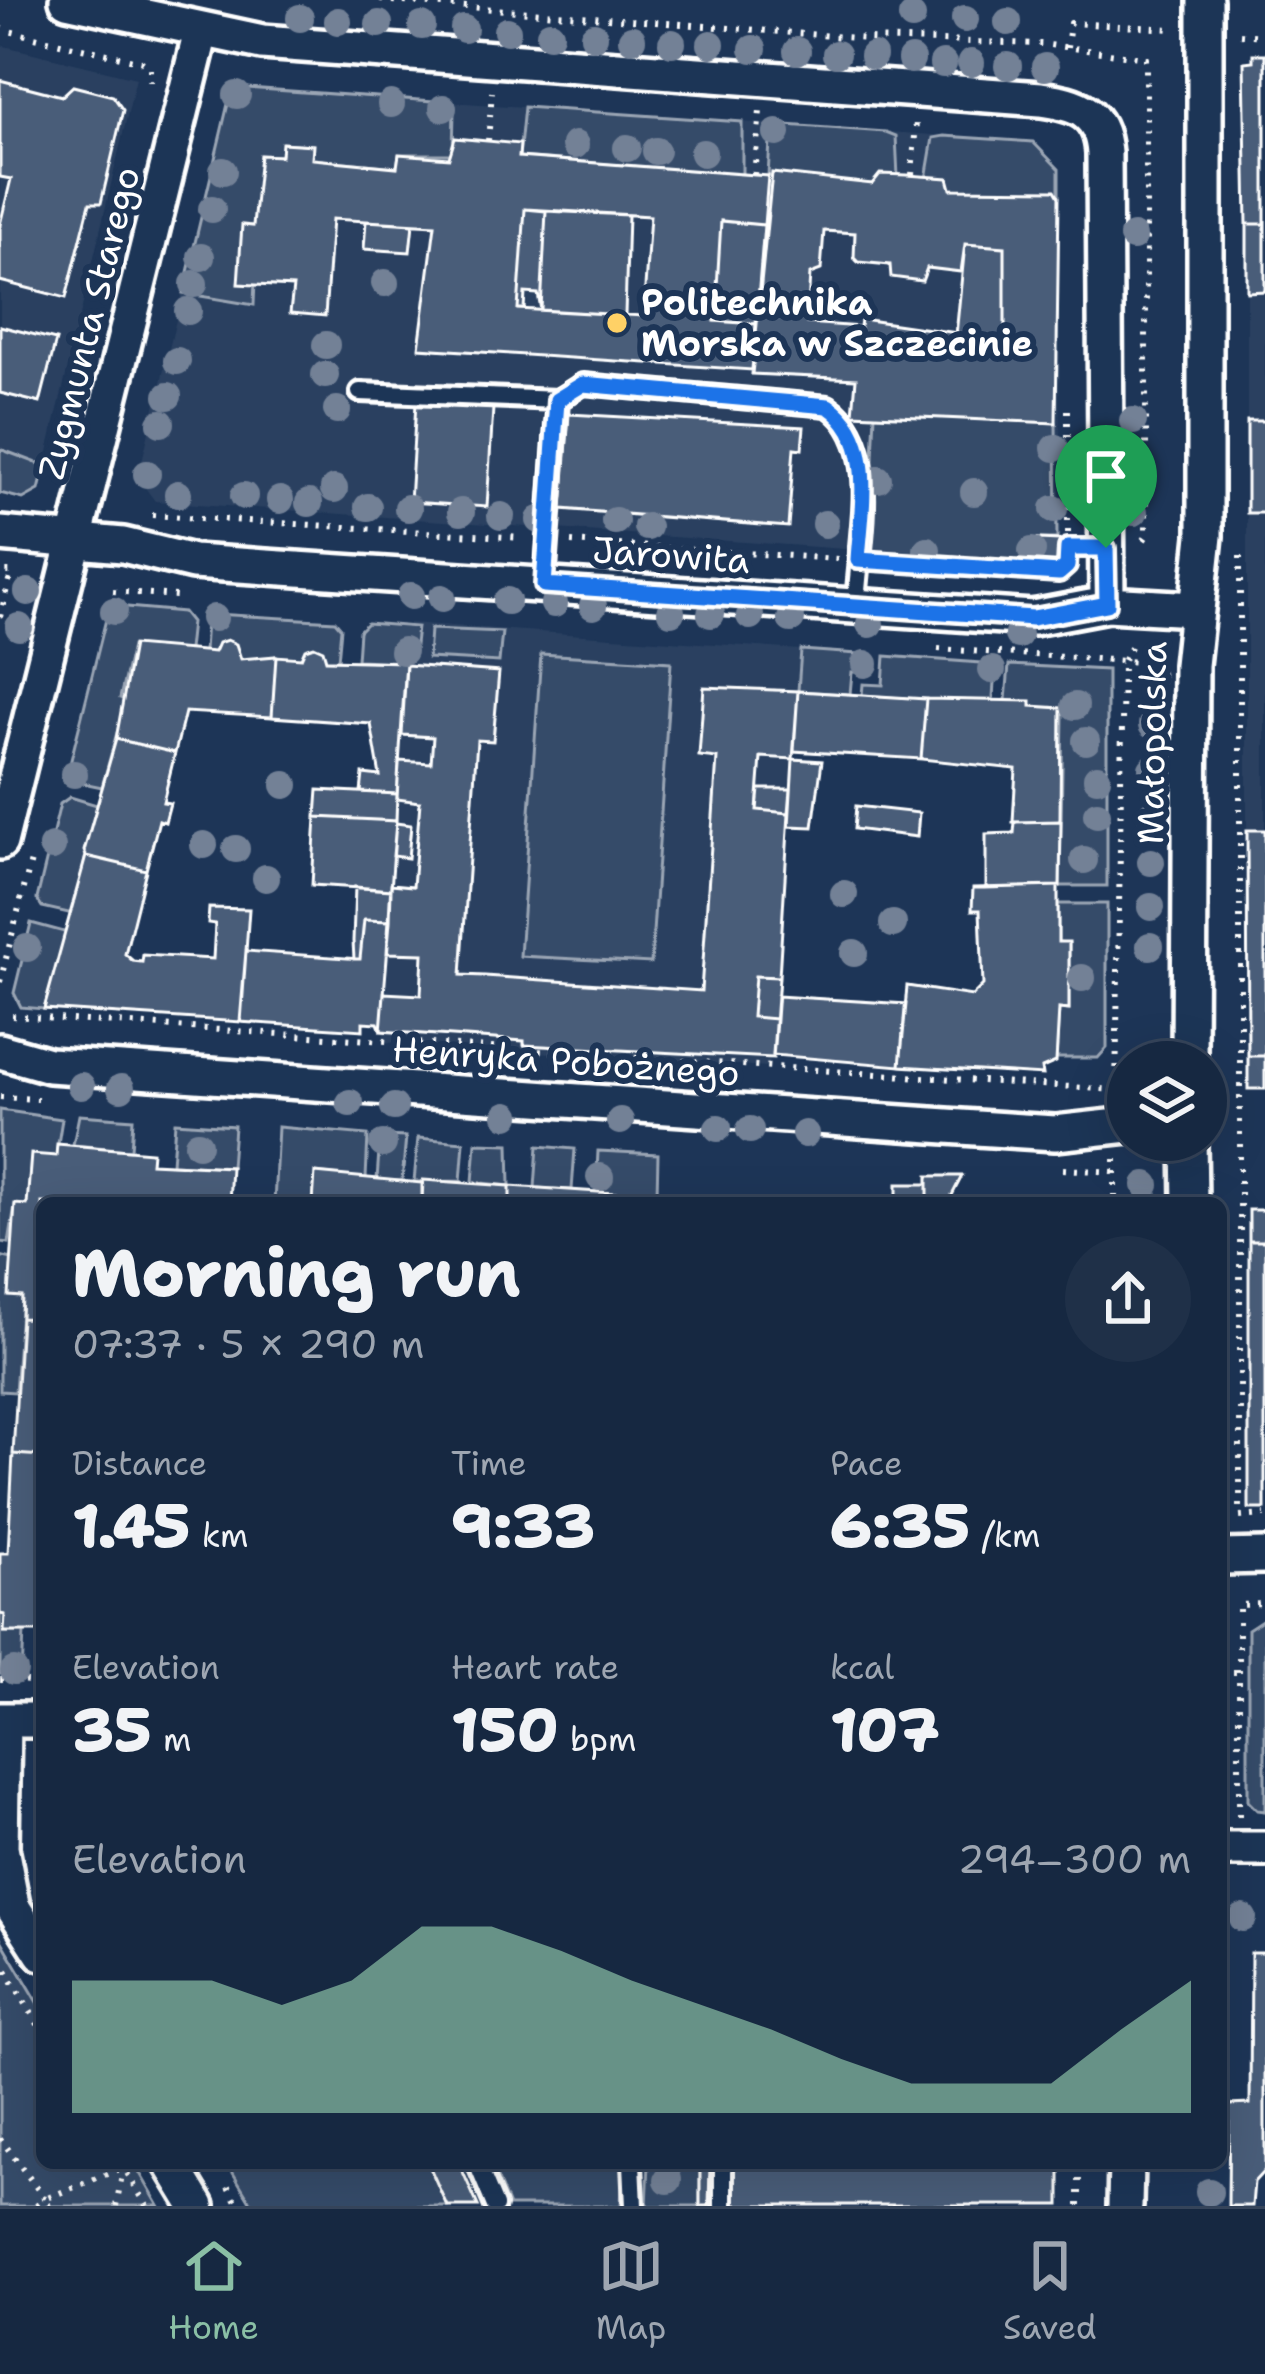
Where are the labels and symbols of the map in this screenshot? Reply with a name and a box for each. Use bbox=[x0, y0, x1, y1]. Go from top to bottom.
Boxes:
street label: Zygmunta Starego bbox=[26, 162, 152, 484]
place label: Politechnika Morska w Szczecinie bbox=[641, 278, 1033, 368]
marker: Politechnika Morska w Szczecinie bbox=[604, 310, 630, 336]
pin bbox=[1055, 425, 1157, 548]
street label: Jarowita bbox=[591, 525, 751, 585]
street label: Małopolska bbox=[1126, 641, 1178, 845]
street label: Henryka Pobożnego bbox=[391, 1024, 741, 1098]

